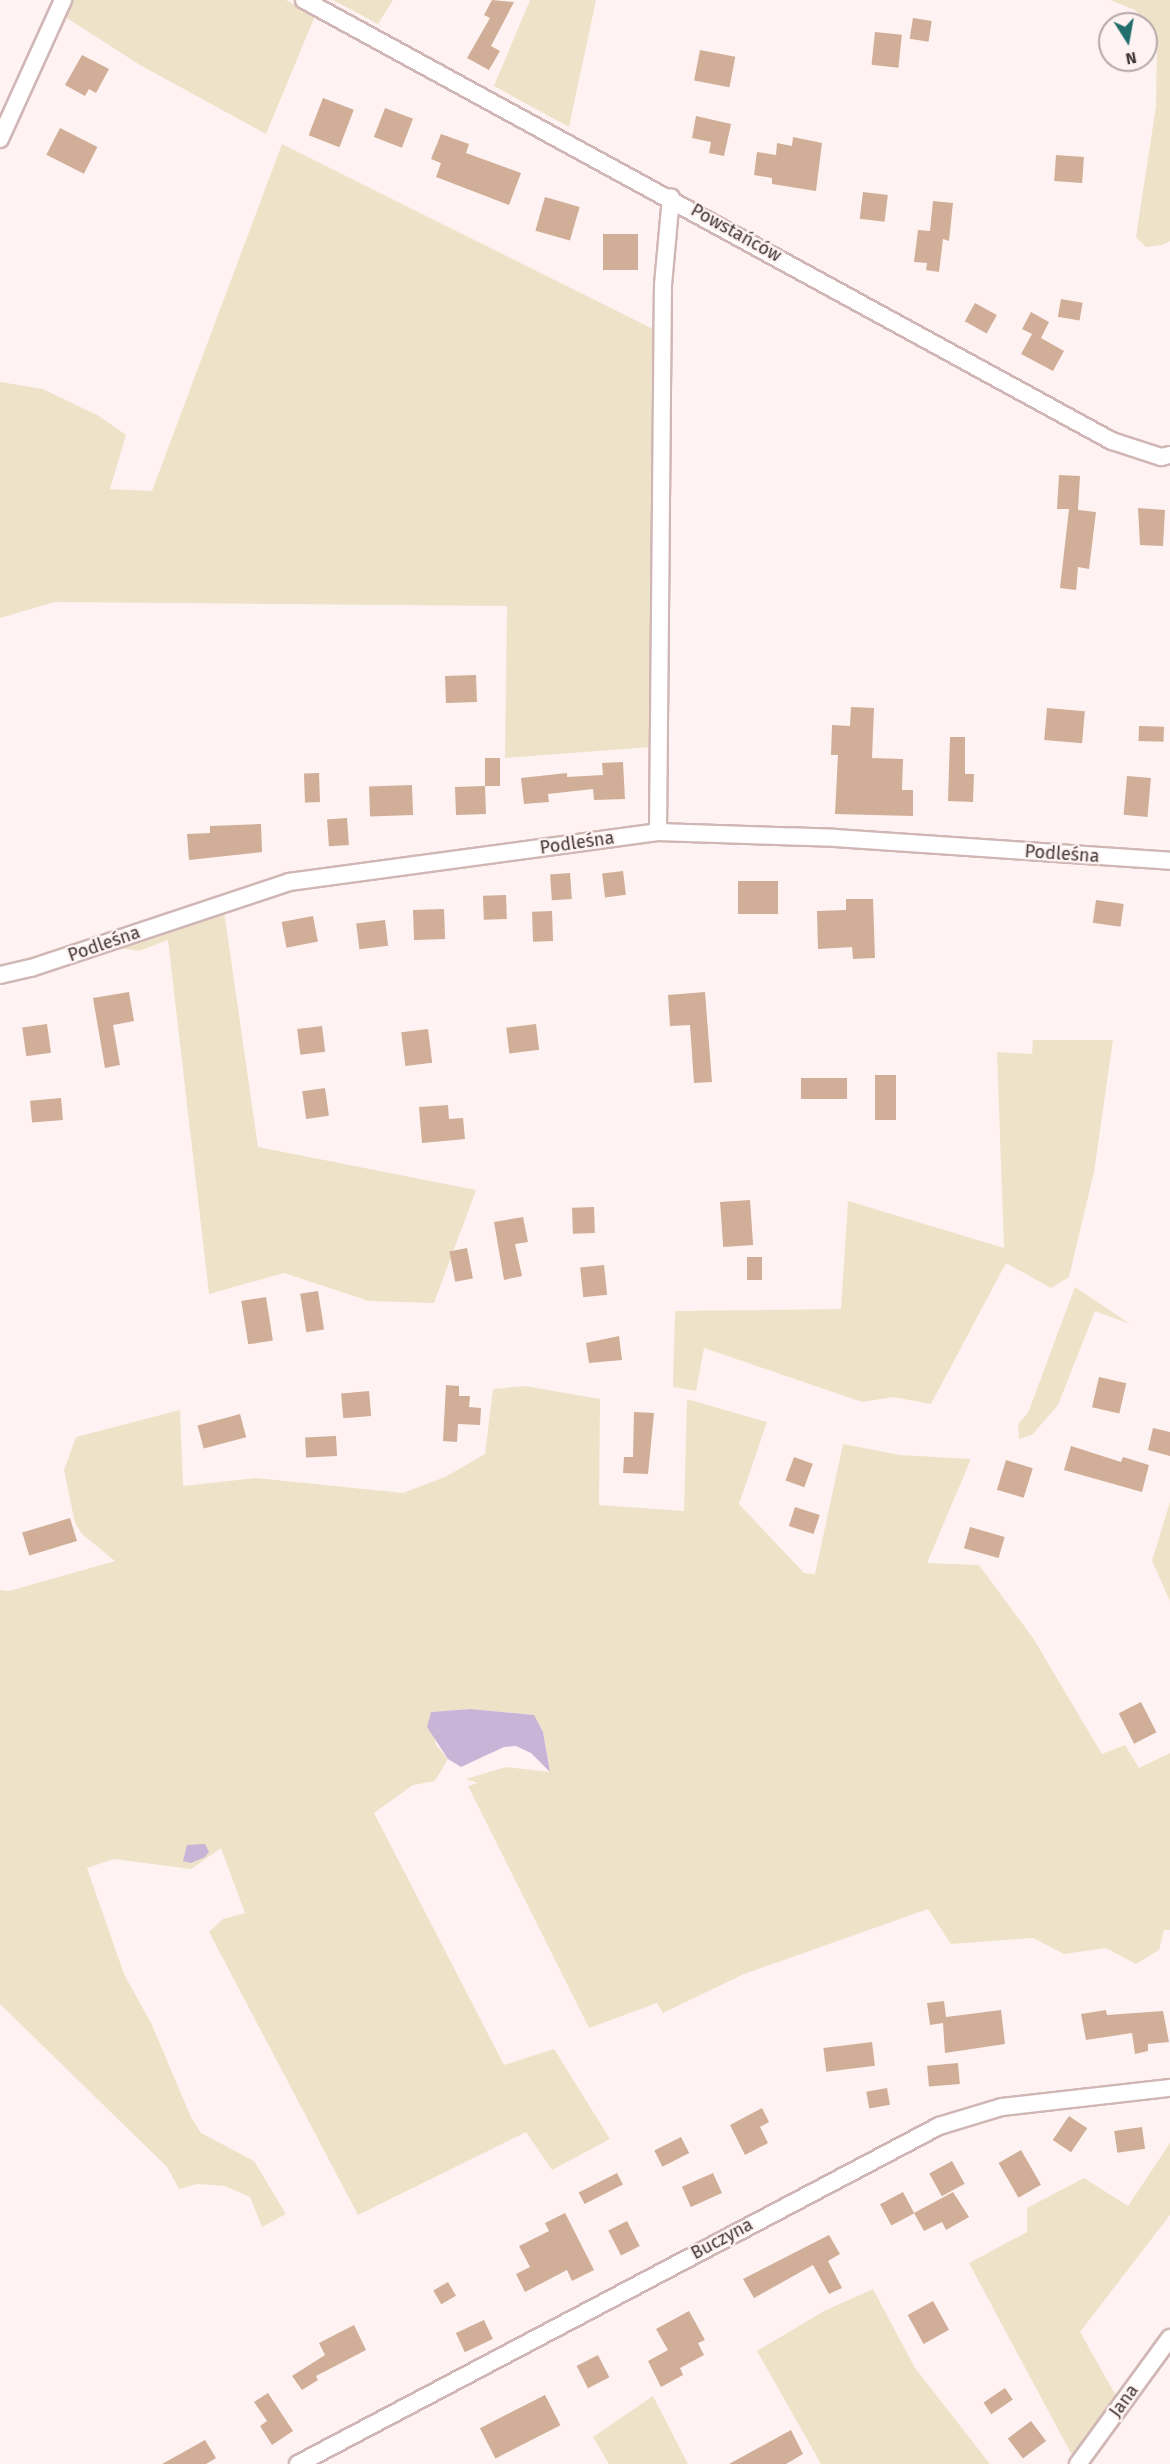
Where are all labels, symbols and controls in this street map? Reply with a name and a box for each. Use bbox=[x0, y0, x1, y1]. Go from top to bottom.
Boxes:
north arrow bbox=[1098, 12, 1158, 72]
text: N bbox=[1124, 48, 1138, 69]
street label: Powstańców bbox=[687, 199, 785, 267]
street label: Podleśna bbox=[538, 827, 616, 859]
street label: Podleśna bbox=[1024, 841, 1100, 867]
street label: Podleśna bbox=[65, 922, 143, 966]
street label: Buczyna bbox=[687, 2214, 757, 2264]
street label: Jana bbox=[1105, 2380, 1143, 2422]

